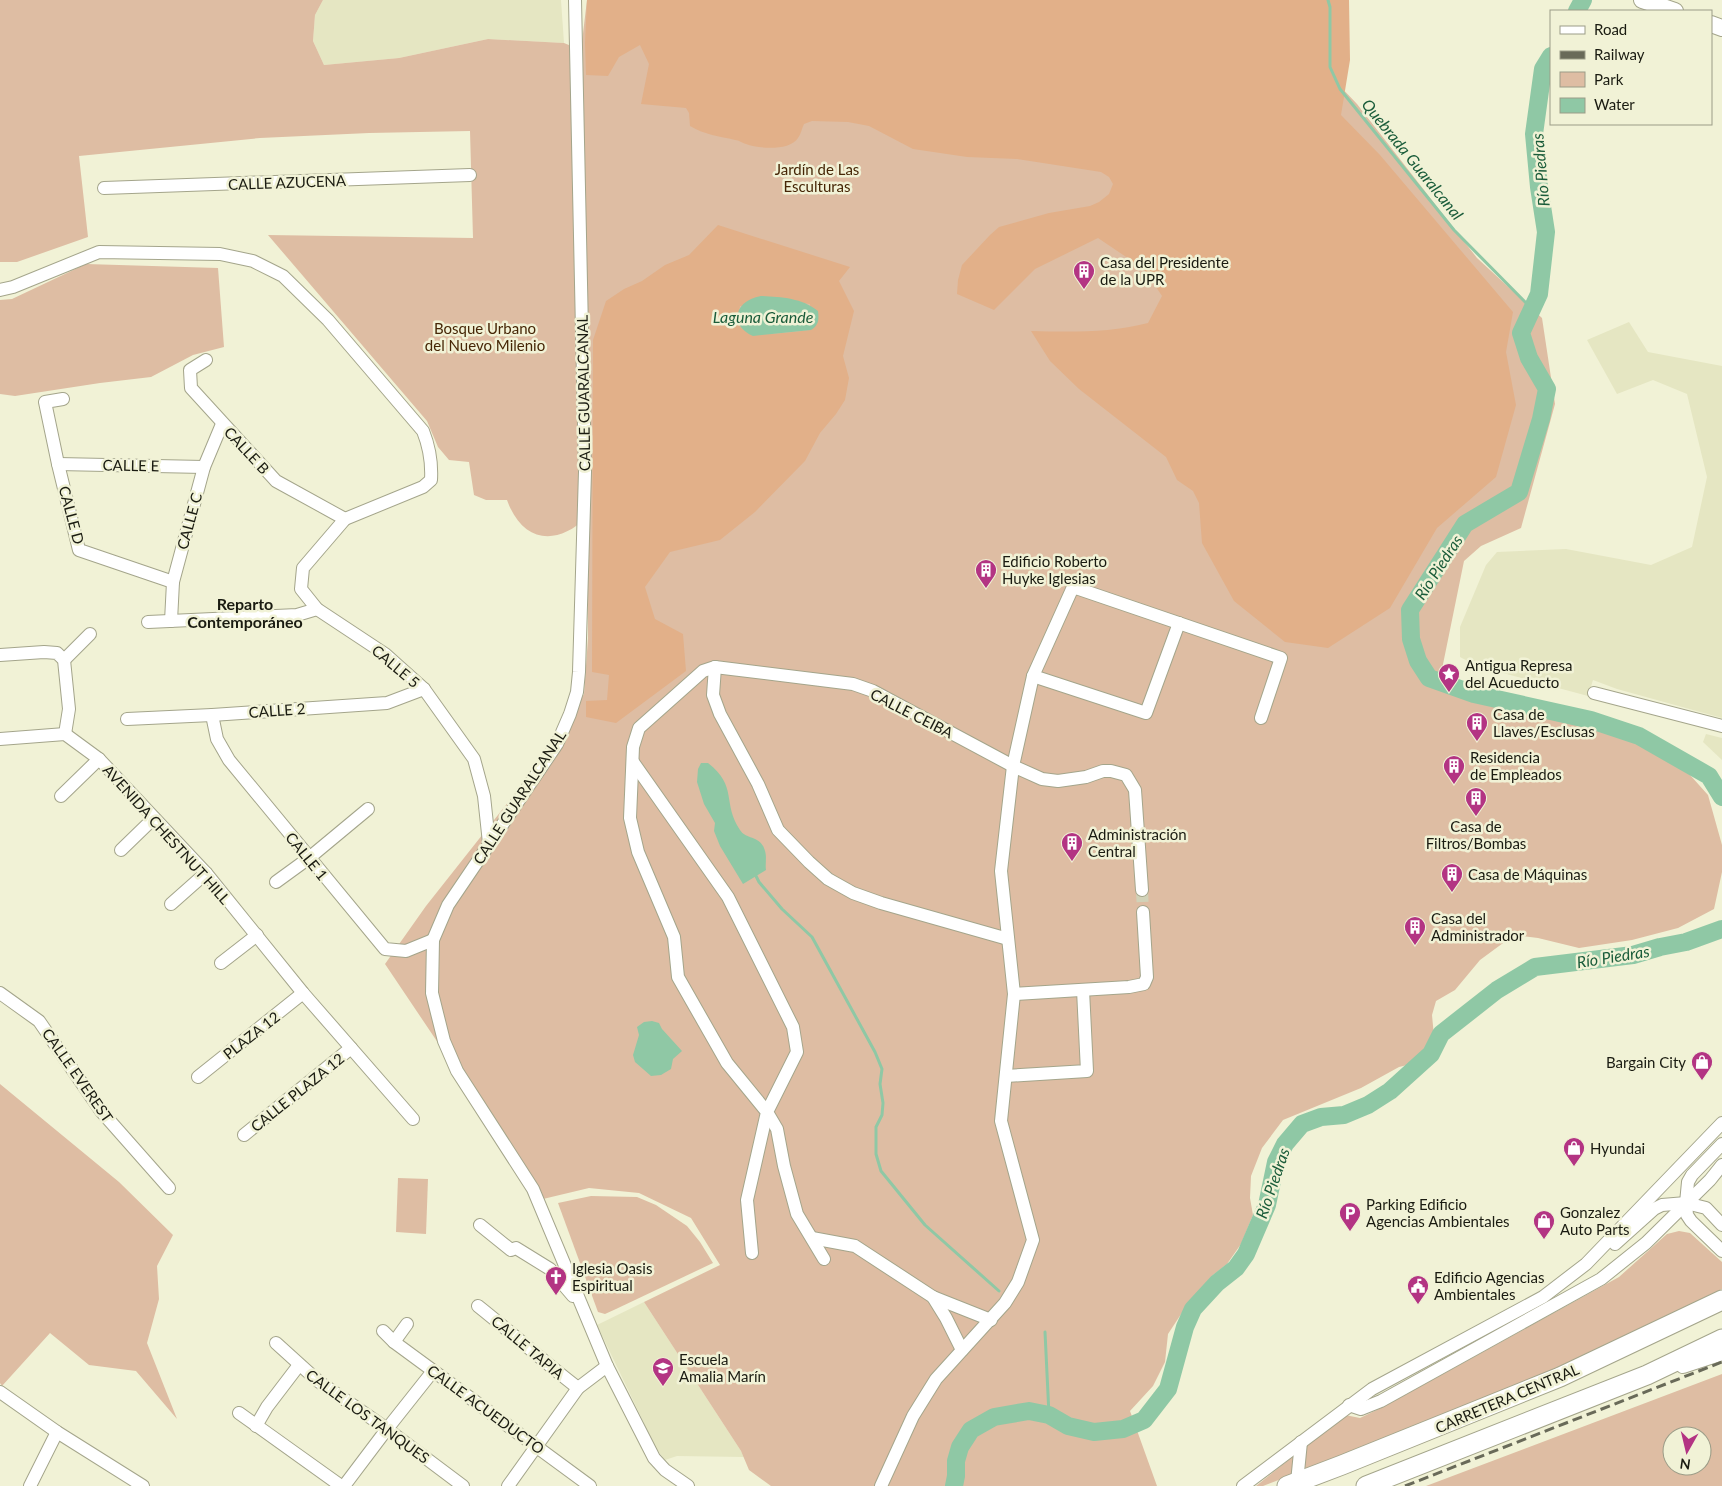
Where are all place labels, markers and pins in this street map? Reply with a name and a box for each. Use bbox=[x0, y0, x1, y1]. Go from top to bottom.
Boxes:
place label: Casa del Presidente de la UPR bbox=[1100, 253, 1229, 288]
building icon: Casa del Presidente de la UPR bbox=[1072, 259, 1096, 290]
place label: Edificio Roberto Huyke Iglesias bbox=[1002, 552, 1107, 587]
building icon: Edificio Roberto Huyke Iglesias bbox=[974, 558, 998, 589]
place label: Antigua Represa del Acueducto bbox=[1465, 656, 1572, 691]
place icon: Antigua Represa del Acueducto bbox=[1437, 662, 1461, 693]
place label: Casa de Llaves/Esclusas bbox=[1493, 705, 1595, 740]
building icon: Casa de Llaves/Esclusas bbox=[1465, 711, 1489, 742]
place label: Residencia de Empleados bbox=[1470, 748, 1562, 783]
building icon: Residencia de Empleados bbox=[1442, 754, 1466, 785]
building icon: Casa de Filtros/Bombas bbox=[1464, 786, 1488, 817]
place label: Casa de Filtros/Bombas bbox=[1426, 817, 1526, 852]
place label: Administración Central bbox=[1088, 825, 1187, 860]
building icon: Administración Central bbox=[1060, 831, 1084, 862]
building icon: Casa de Máquinas bbox=[1440, 862, 1464, 893]
place label: Casa de Máquinas bbox=[1468, 865, 1587, 883]
place label: Casa del Administrador bbox=[1431, 909, 1525, 944]
building icon: Casa del Administrador bbox=[1403, 915, 1427, 946]
shop icon: Bargain City bbox=[1690, 1050, 1714, 1081]
place label: Bargain City bbox=[1606, 1053, 1686, 1071]
shop icon: Hyundai bbox=[1562, 1136, 1586, 1167]
place label: Hyundai bbox=[1590, 1139, 1645, 1157]
place label: Parking Edificio Agencias Ambientales bbox=[1366, 1195, 1510, 1230]
parking icon: Parking Edificio Agencias Ambientales bbox=[1338, 1201, 1362, 1232]
place label: Gonzalez Auto Parts bbox=[1560, 1203, 1630, 1238]
shop icon: Gonzalez Auto Parts bbox=[1532, 1209, 1556, 1240]
place label: Iglesia Oasis Espiritual bbox=[572, 1259, 652, 1294]
church icon: Iglesia Oasis Espiritual bbox=[544, 1265, 568, 1296]
place label: Edificio Agencias Ambientales bbox=[1434, 1268, 1544, 1303]
public building icon: Edificio Agencias Ambientales bbox=[1406, 1274, 1430, 1305]
place label: Escuela Amalia Marín bbox=[679, 1350, 766, 1385]
school or university icon: Escuela Amalia Marín bbox=[651, 1356, 675, 1387]

